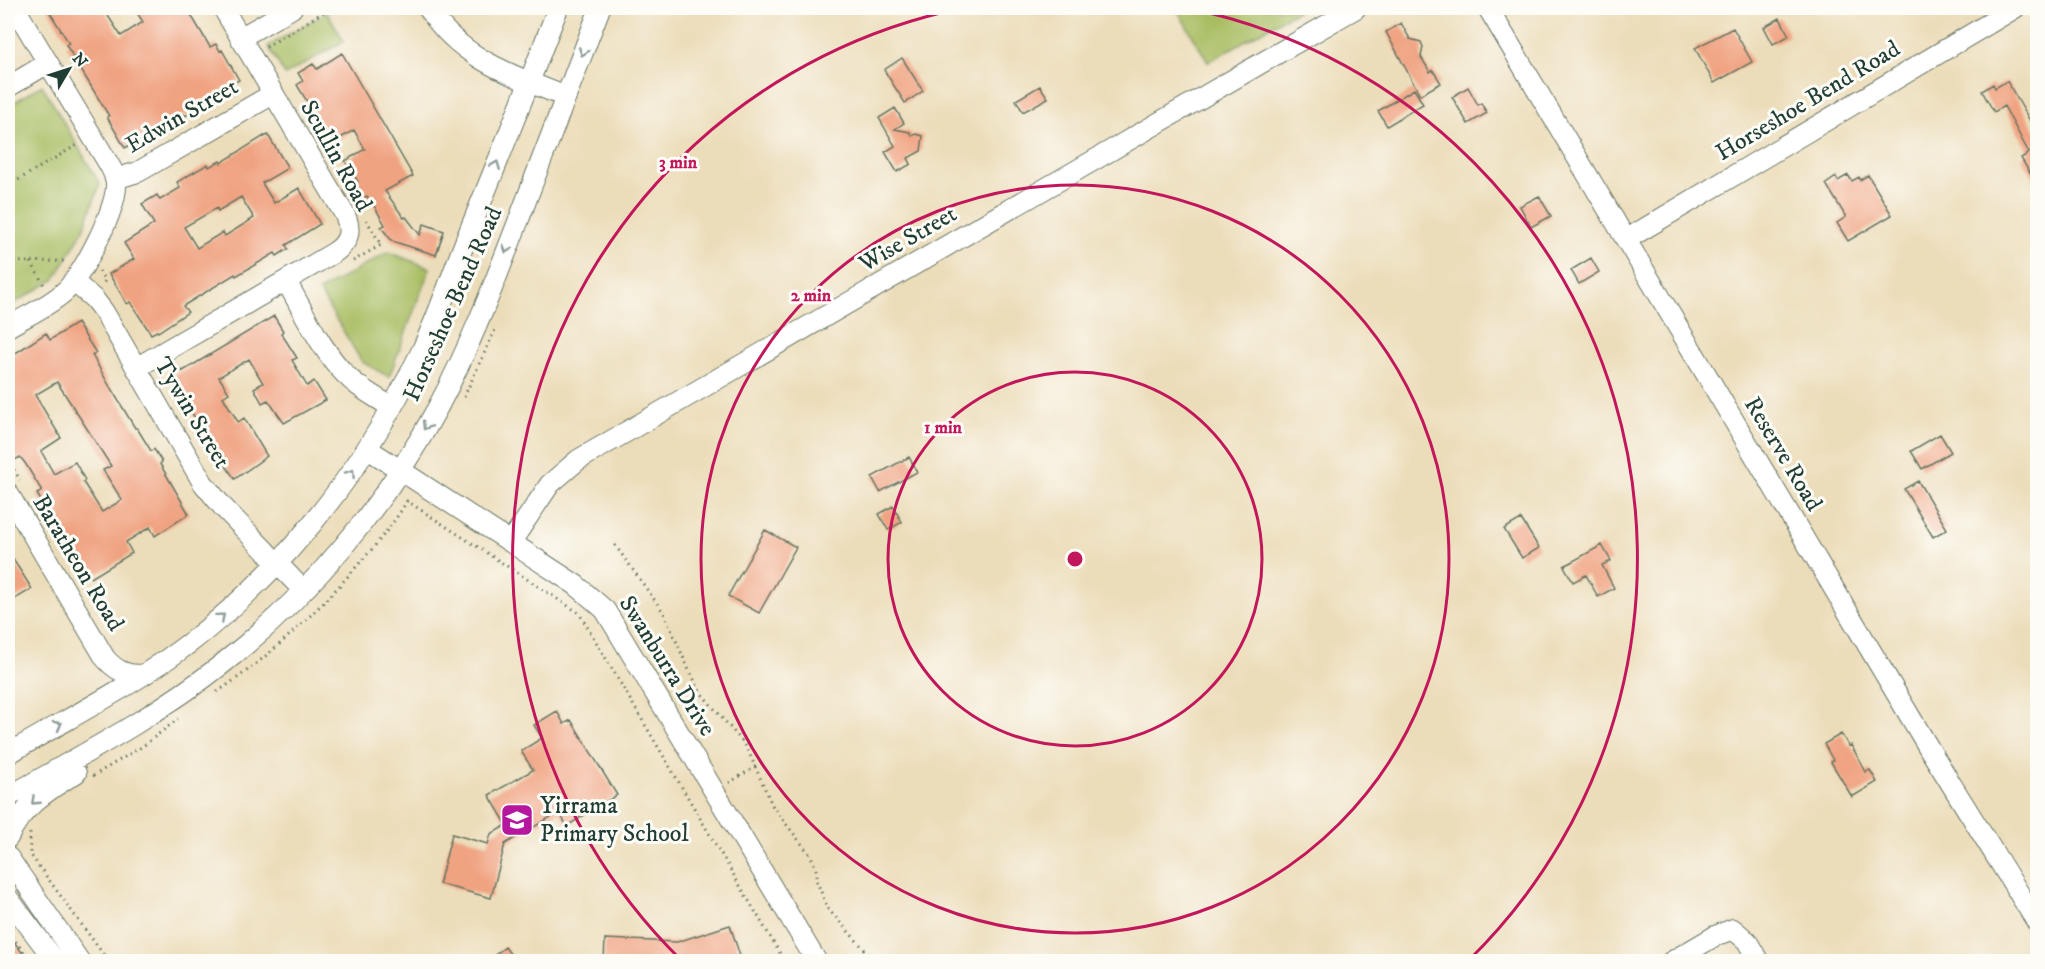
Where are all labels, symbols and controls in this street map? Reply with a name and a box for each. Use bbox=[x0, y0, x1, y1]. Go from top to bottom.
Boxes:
street label: Horseshoe Bend Road bbox=[1710, 34, 1906, 168]
north arrow bbox=[39, 39, 99, 99]
one-way arrow bbox=[578, 46, 590, 57]
text: N bbox=[68, 49, 92, 72]
street label: Edwin Street bbox=[120, 72, 244, 160]
street label: Scullin Road bbox=[293, 95, 379, 217]
text: 3 min bbox=[659, 152, 698, 174]
one-way arrow bbox=[489, 160, 501, 171]
street label: Wise Street bbox=[853, 199, 963, 279]
street label: Horseshoe Bend Road bbox=[397, 202, 509, 406]
one-way arrow bbox=[502, 243, 515, 254]
text: 2 min bbox=[791, 285, 832, 307]
street label: Tywin Street bbox=[147, 352, 237, 474]
street label: Reserve Road bbox=[1737, 391, 1829, 517]
text: 1 min bbox=[924, 417, 963, 439]
one-way arrow bbox=[422, 420, 434, 430]
one-way arrow bbox=[344, 469, 355, 480]
street label: Baratheon Road bbox=[26, 489, 130, 637]
centre of rings bbox=[1065, 549, 1085, 569]
street label: Swanburra Drive bbox=[612, 590, 722, 742]
one-way arrow bbox=[214, 614, 225, 625]
one-way arrow bbox=[52, 721, 63, 732]
place label: Yirrama Primary School bbox=[540, 791, 689, 849]
one-way arrow bbox=[32, 794, 42, 805]
school or university icon: Yirrama Primary School bbox=[499, 802, 535, 838]

